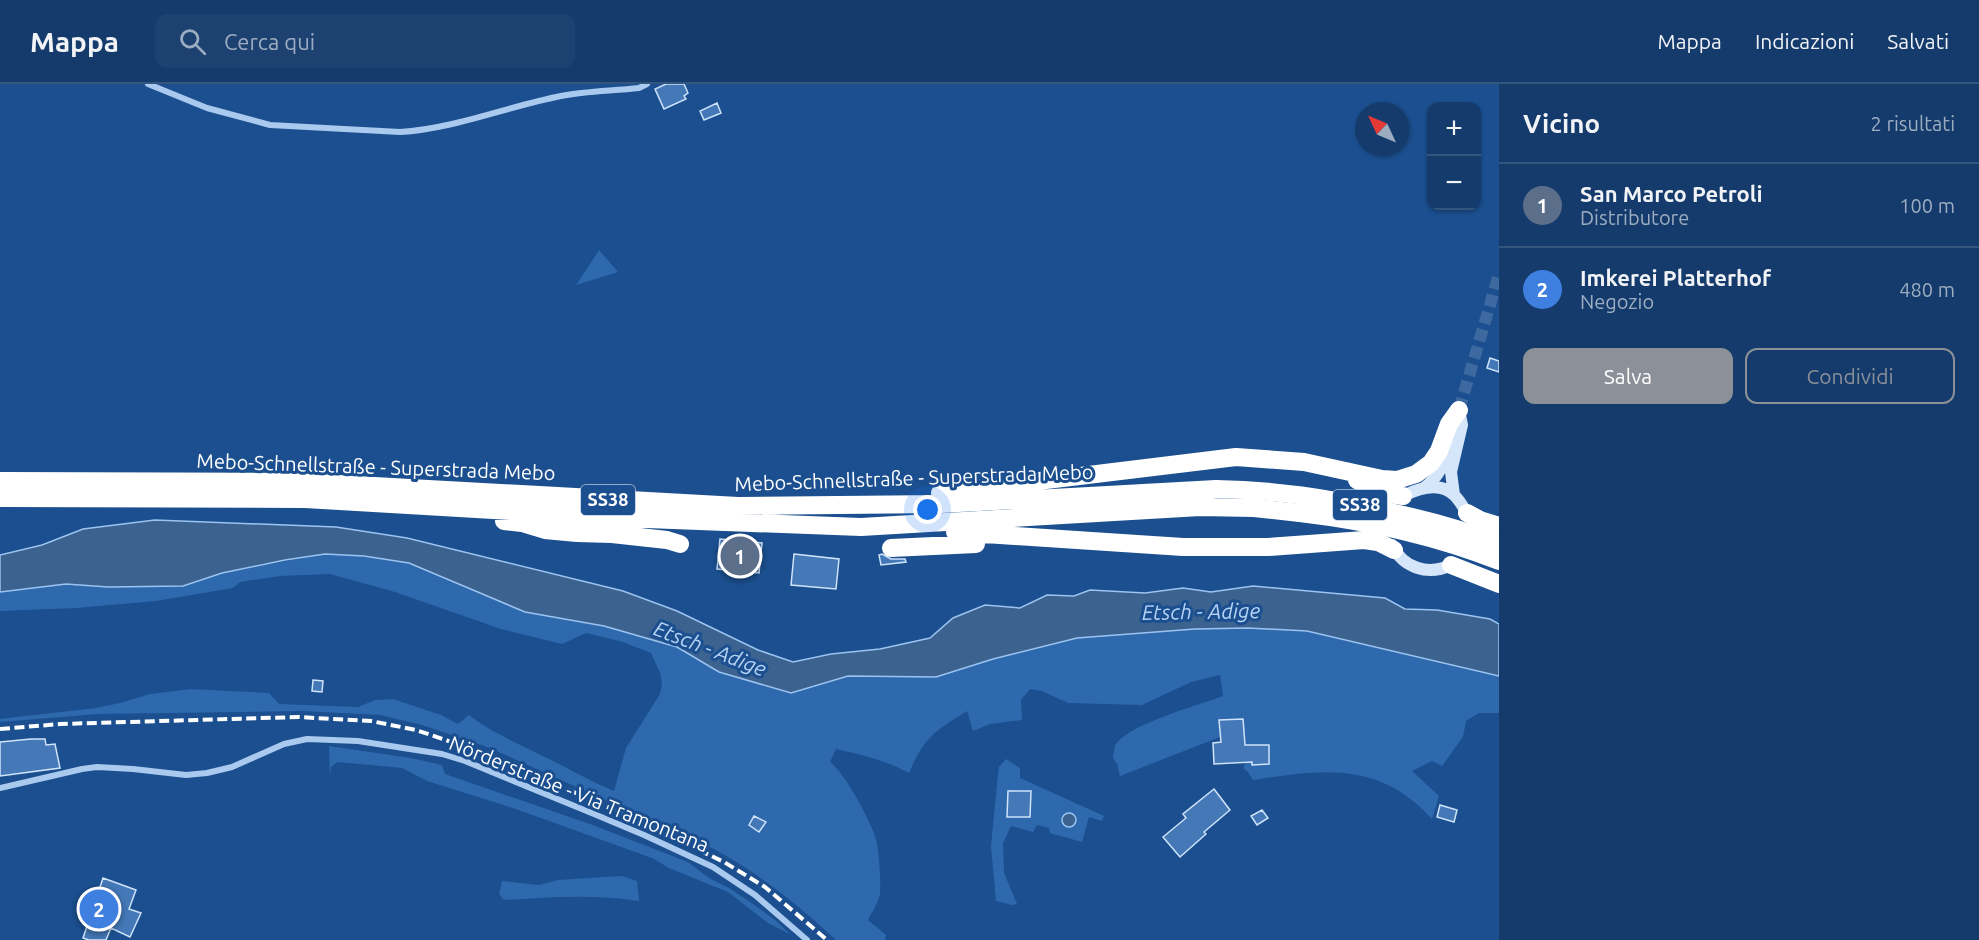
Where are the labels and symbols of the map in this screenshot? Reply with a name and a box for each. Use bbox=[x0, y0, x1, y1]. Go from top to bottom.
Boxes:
north arrow bbox=[1355, 102, 1409, 156]
street label: Mebo-Schnellstraße - Superstrada Mebo bbox=[196, 449, 556, 484]
street label: Mebo-Schnellstraße - Superstrada Mebo bbox=[734, 460, 1094, 495]
road number: SS38 bbox=[581, 485, 635, 515]
road number: SS38 bbox=[1333, 490, 1387, 520]
your location bbox=[913, 495, 942, 524]
pin: 1 bbox=[720, 534, 760, 578]
water label: Etsch - Adige bbox=[1142, 598, 1261, 624]
water label: Etsch - Adige bbox=[651, 616, 770, 681]
street label: Nörderstraße - Via Tramontana bbox=[446, 731, 712, 856]
pin: 2 bbox=[80, 886, 118, 932]

